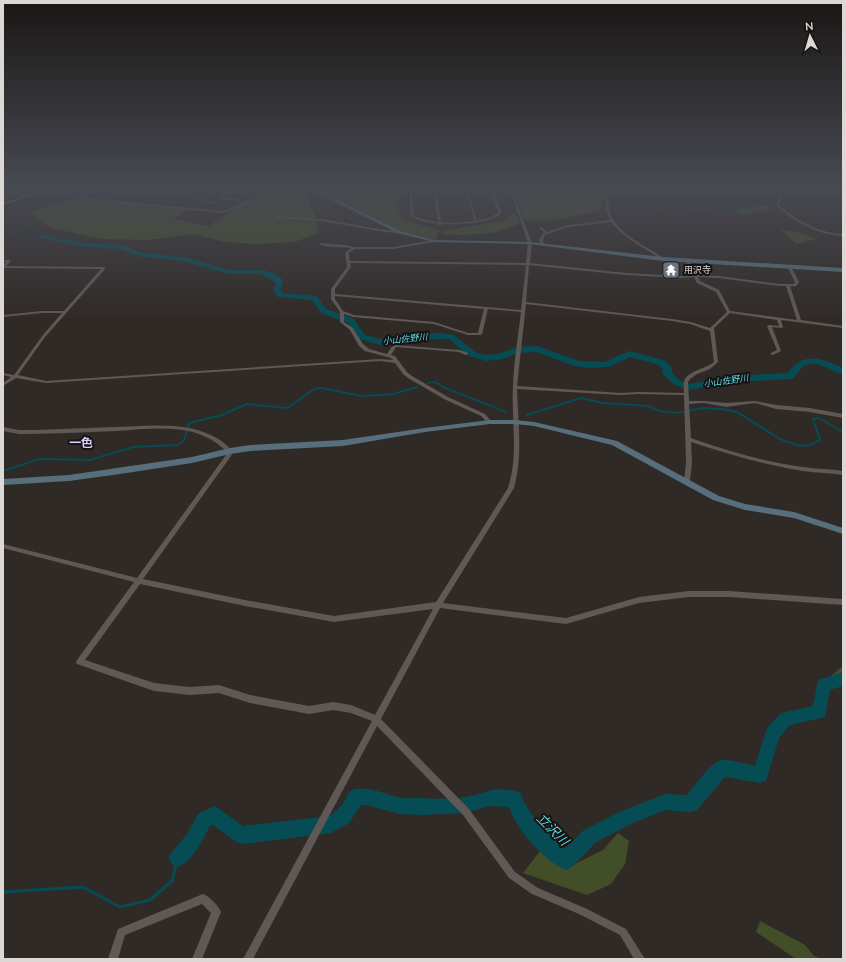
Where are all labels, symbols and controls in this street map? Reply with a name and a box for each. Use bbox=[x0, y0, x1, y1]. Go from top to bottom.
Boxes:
north arrow bbox=[790, 16, 830, 56]
text: N bbox=[804, 19, 814, 34]
temple icon: 用沢寺 bbox=[661, 260, 681, 280]
place label: 用沢寺 bbox=[684, 264, 711, 276]
water label: 小山佐野川 bbox=[382, 331, 429, 347]
water label: 小山佐野川 bbox=[703, 372, 750, 390]
district label: 一色 bbox=[69, 435, 93, 451]
water label: 立沢川 bbox=[532, 810, 574, 851]

